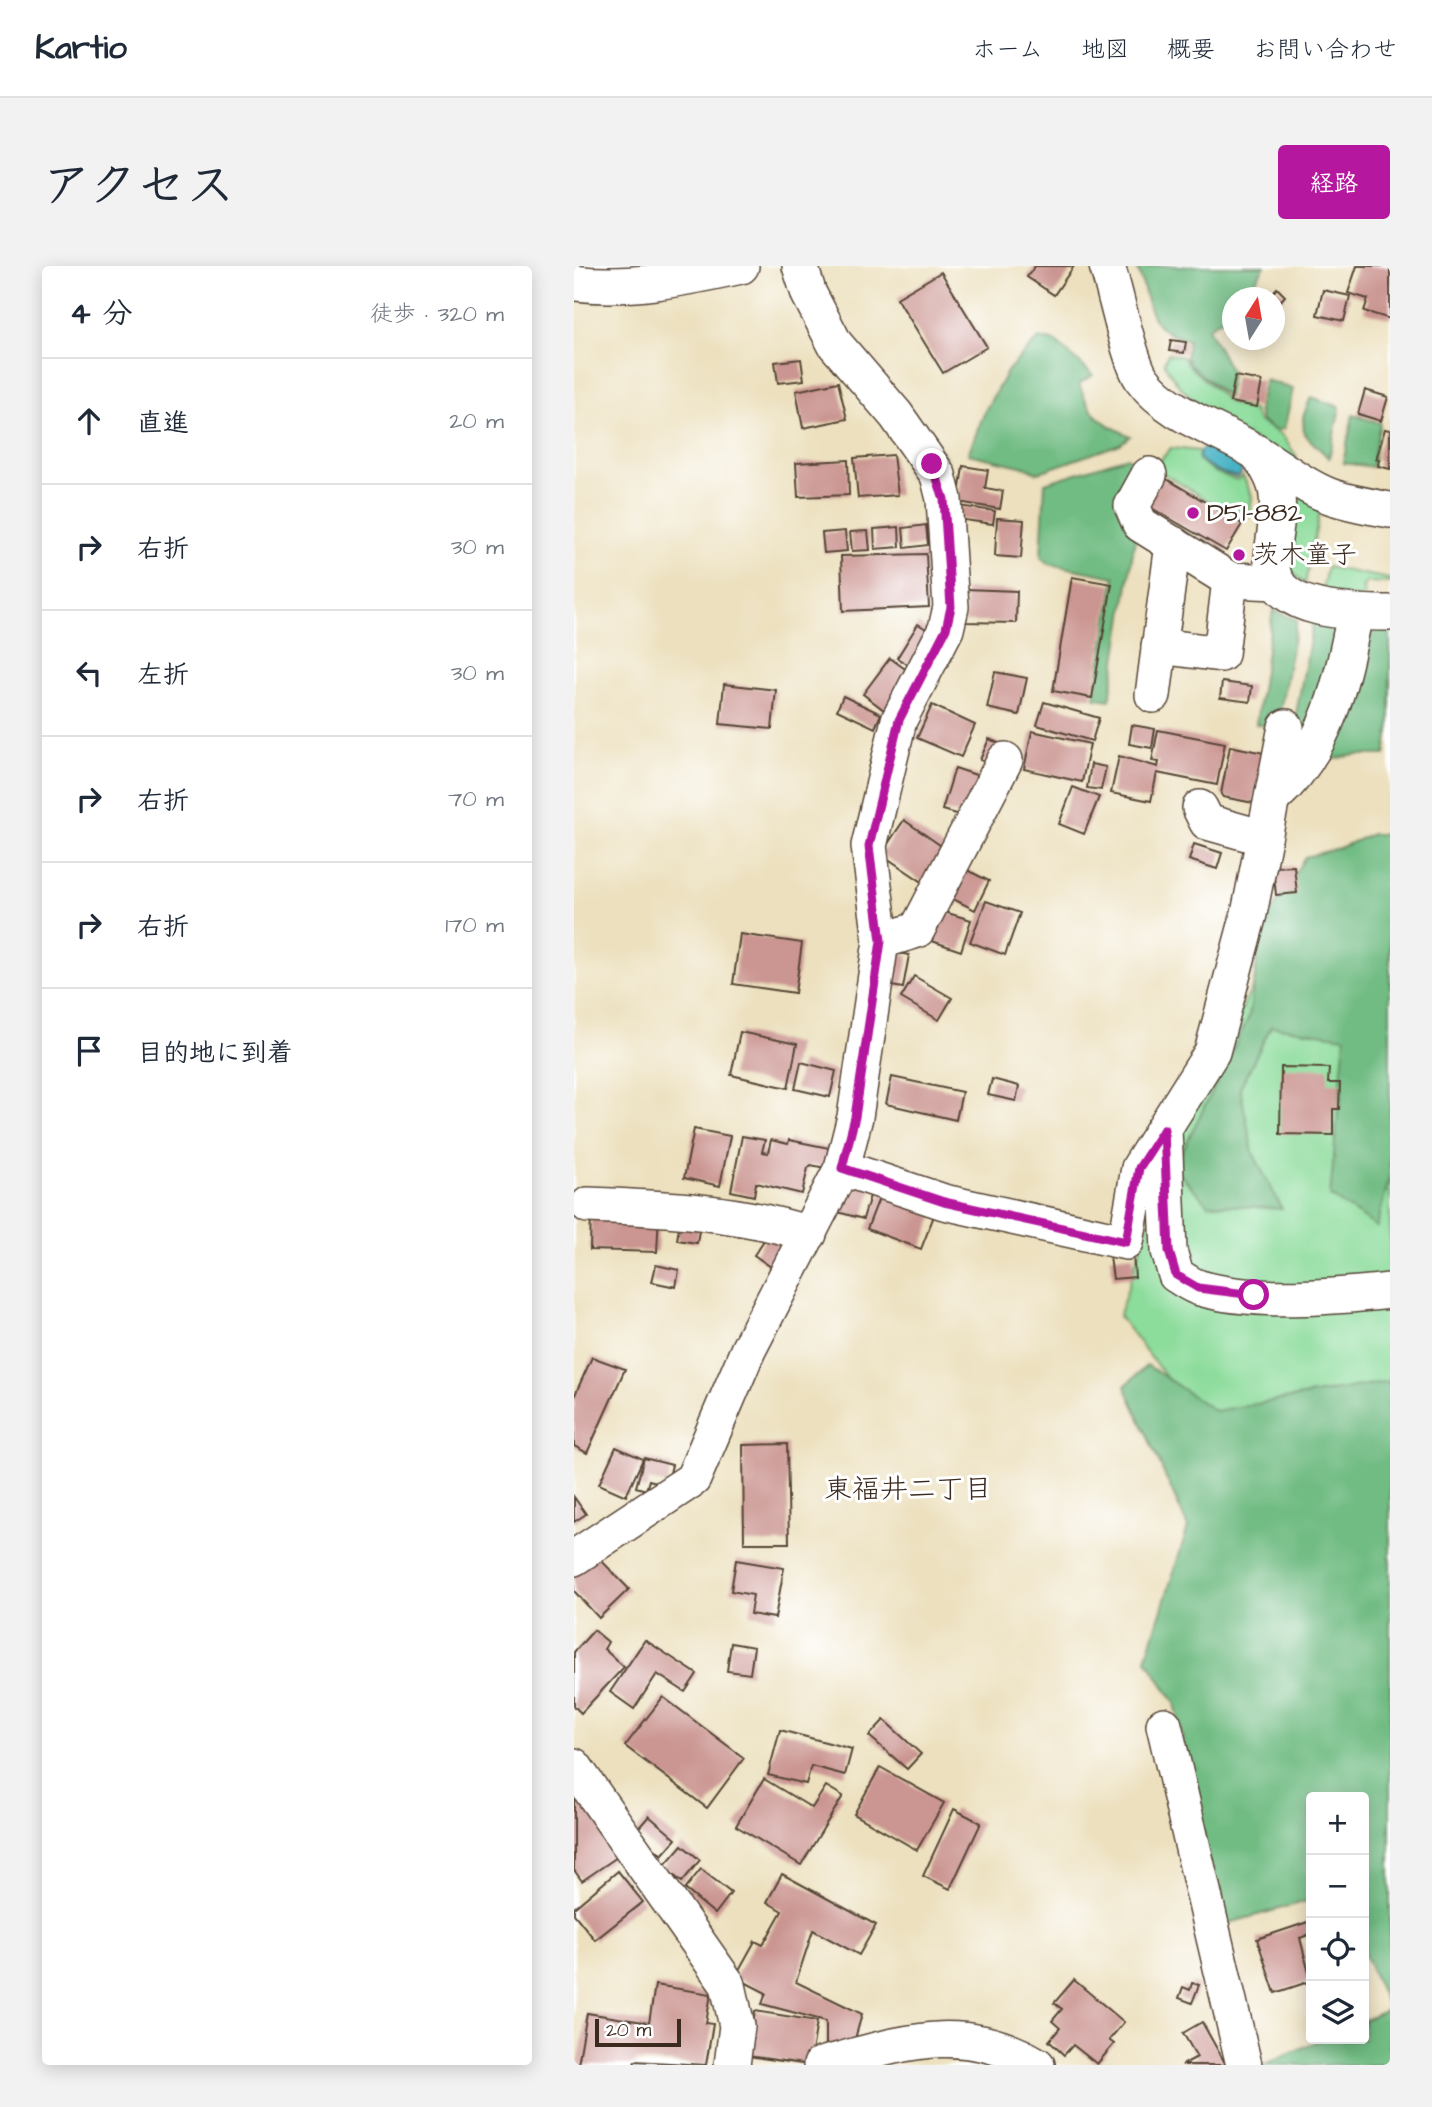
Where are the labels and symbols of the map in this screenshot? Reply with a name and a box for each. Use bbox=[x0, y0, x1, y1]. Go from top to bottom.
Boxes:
north arrow bbox=[1222, 287, 1285, 350]
route end bbox=[916, 448, 947, 479]
place label: D51-882 bbox=[1207, 495, 1302, 531]
marker: D51-882 bbox=[1185, 505, 1201, 521]
place label: 茨木童子 bbox=[1253, 537, 1357, 573]
marker: 茨木童子 bbox=[1231, 547, 1247, 563]
route start bbox=[1238, 1279, 1269, 1310]
district label: 東福井二丁目 bbox=[824, 1470, 992, 1509]
scale bar bbox=[595, 2016, 681, 2048]

